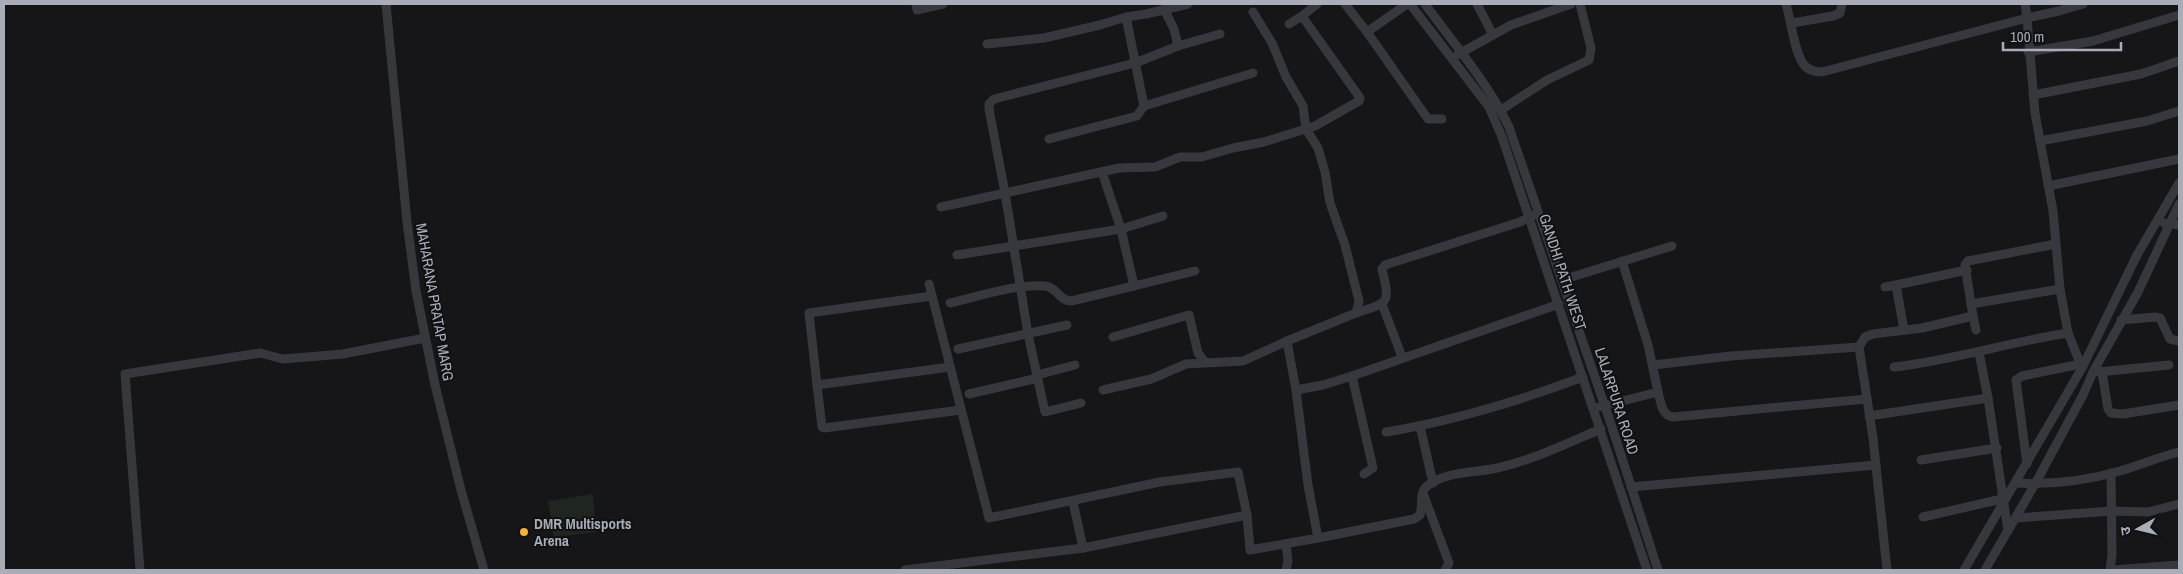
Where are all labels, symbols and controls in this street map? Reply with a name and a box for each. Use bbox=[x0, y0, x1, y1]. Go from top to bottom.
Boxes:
scale bar bbox=[2003, 20, 2120, 52]
text: 100 m bbox=[2010, 26, 2044, 47]
street label: GANDHI PATH WEST bbox=[1534, 211, 1592, 333]
street label: MAHARANA PRATAP MARG bbox=[411, 221, 459, 383]
street label: LALARPURA ROAD bbox=[1590, 345, 1644, 457]
north arrow bbox=[2113, 504, 2163, 554]
place label: DMR Multisports Arena bbox=[534, 513, 632, 551]
text: उ bbox=[2116, 525, 2135, 536]
marker: DMR Multisports Arena bbox=[518, 526, 530, 538]

